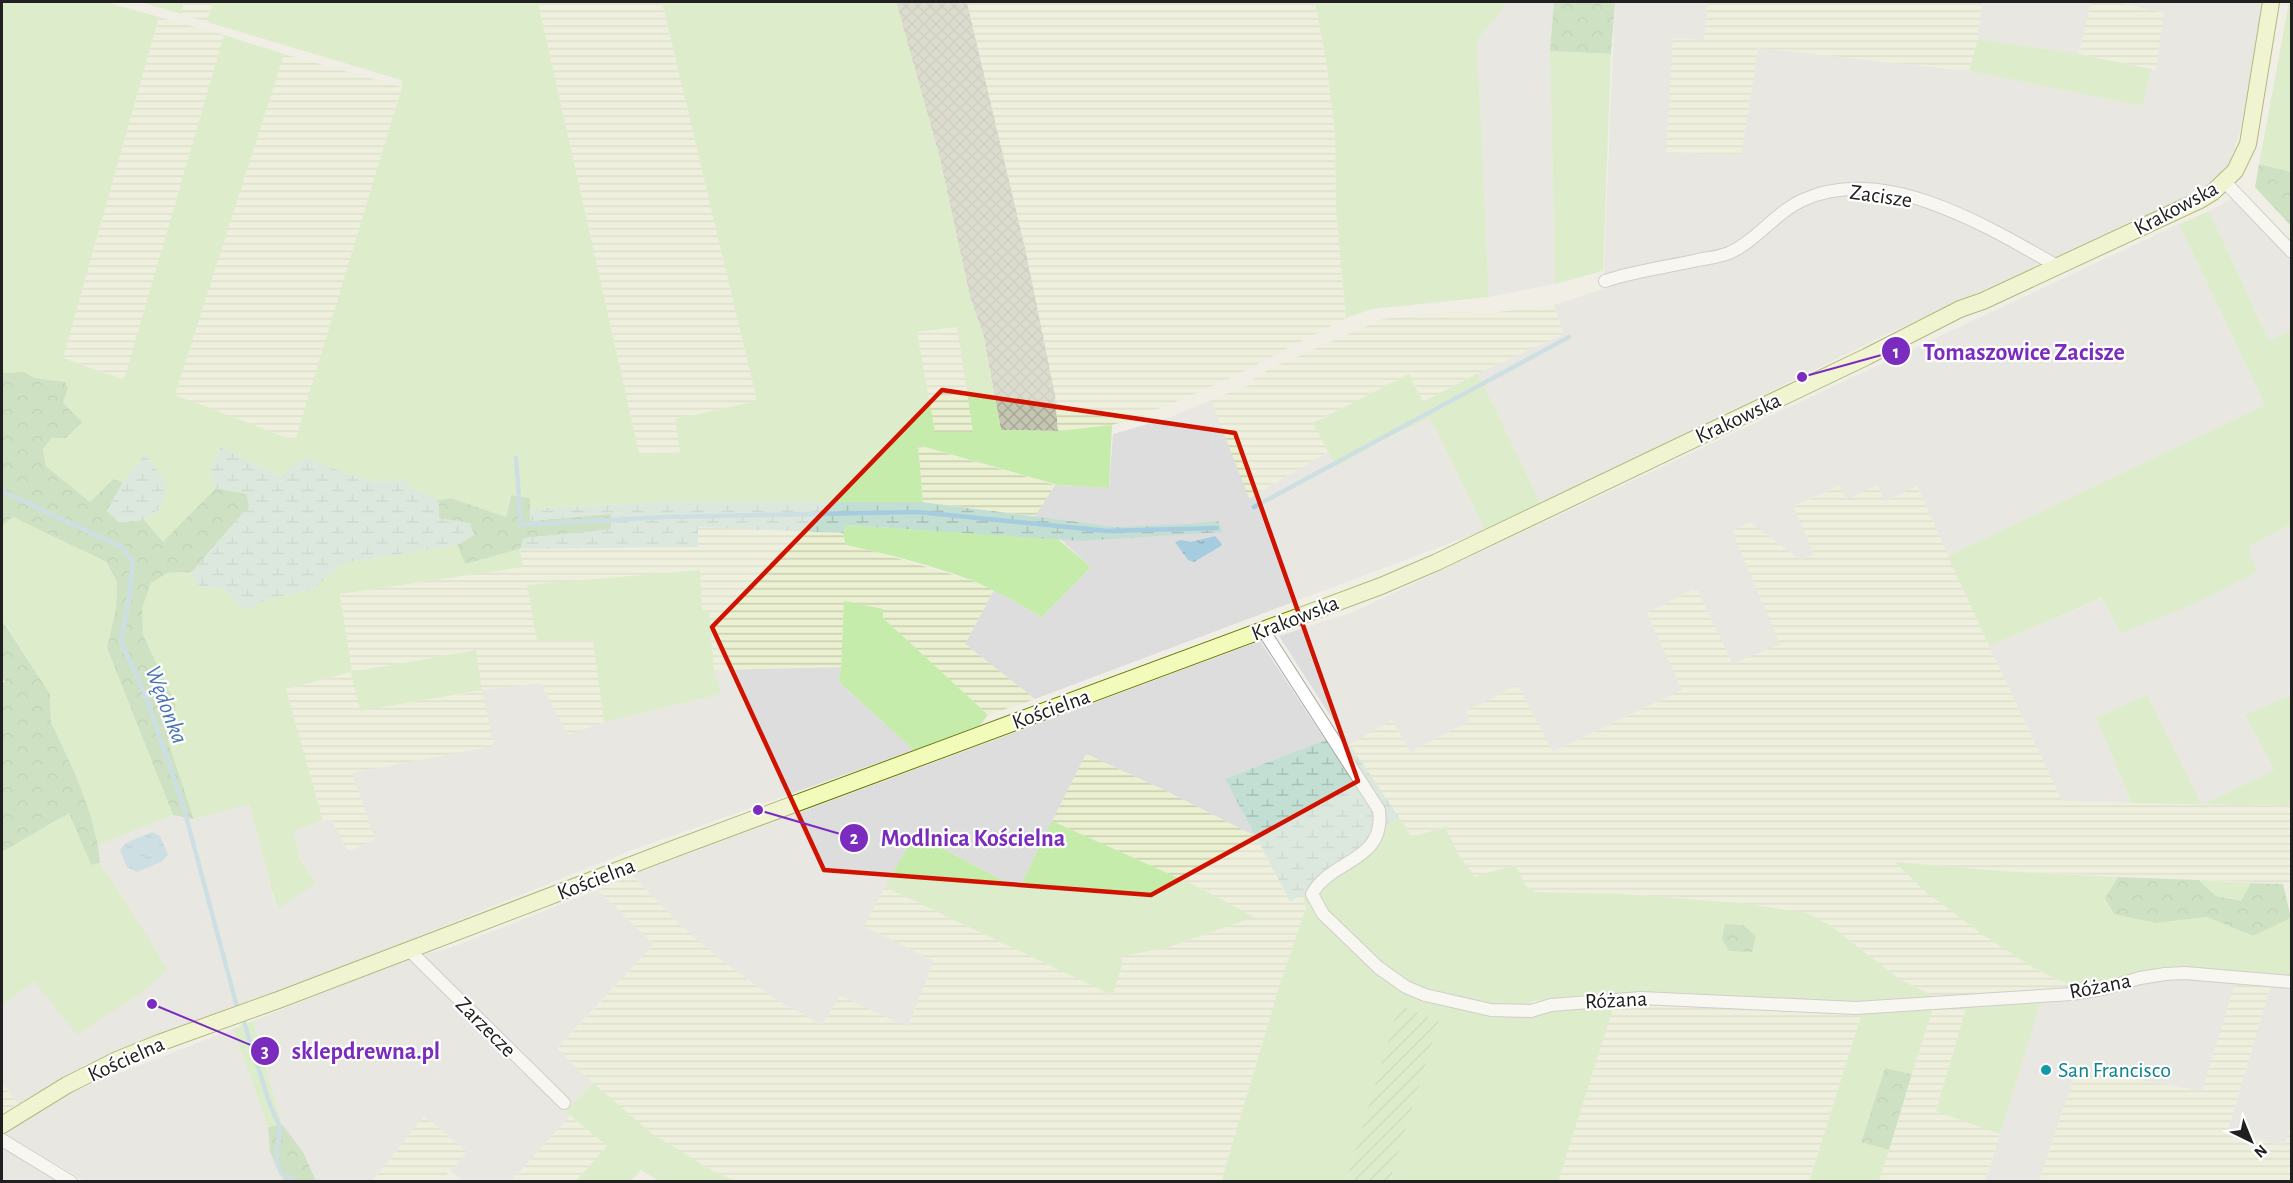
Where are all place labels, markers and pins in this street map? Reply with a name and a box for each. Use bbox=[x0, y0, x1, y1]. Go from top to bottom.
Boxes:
callout: Tomaszowice Zacisze bbox=[1881, 330, 2136, 372]
callout: Modlnica Kościelna bbox=[839, 817, 1077, 859]
callout: sklepdrewna.pl bbox=[250, 1030, 452, 1072]
place label: San Francisco bbox=[2058, 1059, 2171, 1081]
marker: San Francisco bbox=[2039, 1063, 2053, 1077]

